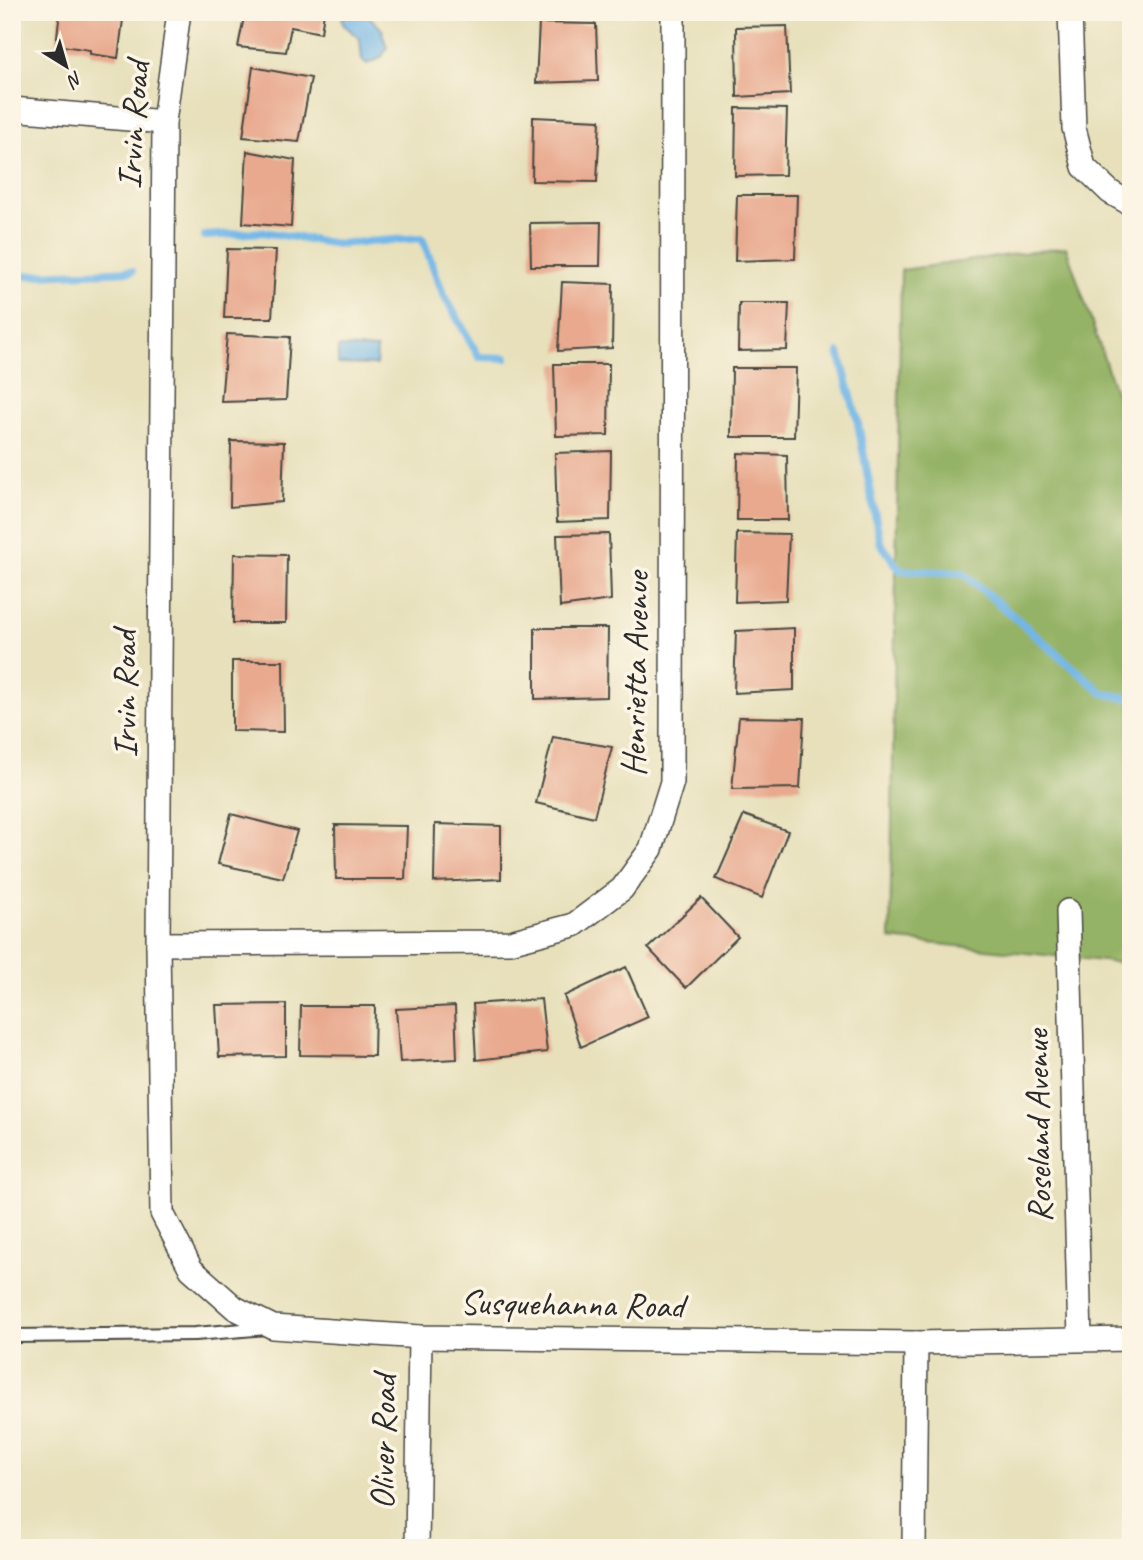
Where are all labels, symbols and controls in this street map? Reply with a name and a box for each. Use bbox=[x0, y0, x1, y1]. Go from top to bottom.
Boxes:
north arrow bbox=[32, 32, 102, 102]
street label: Irvin Road bbox=[106, 55, 160, 190]
text: N bbox=[61, 66, 88, 94]
street label: Henrietta Avenue bbox=[611, 569, 659, 777]
street label: Irvin Road bbox=[102, 625, 147, 758]
street label: Roseland Avenue bbox=[1014, 1027, 1062, 1223]
street label: Susquehanna Road bbox=[460, 1280, 689, 1329]
street label: Oliver Road bbox=[359, 1369, 407, 1510]

